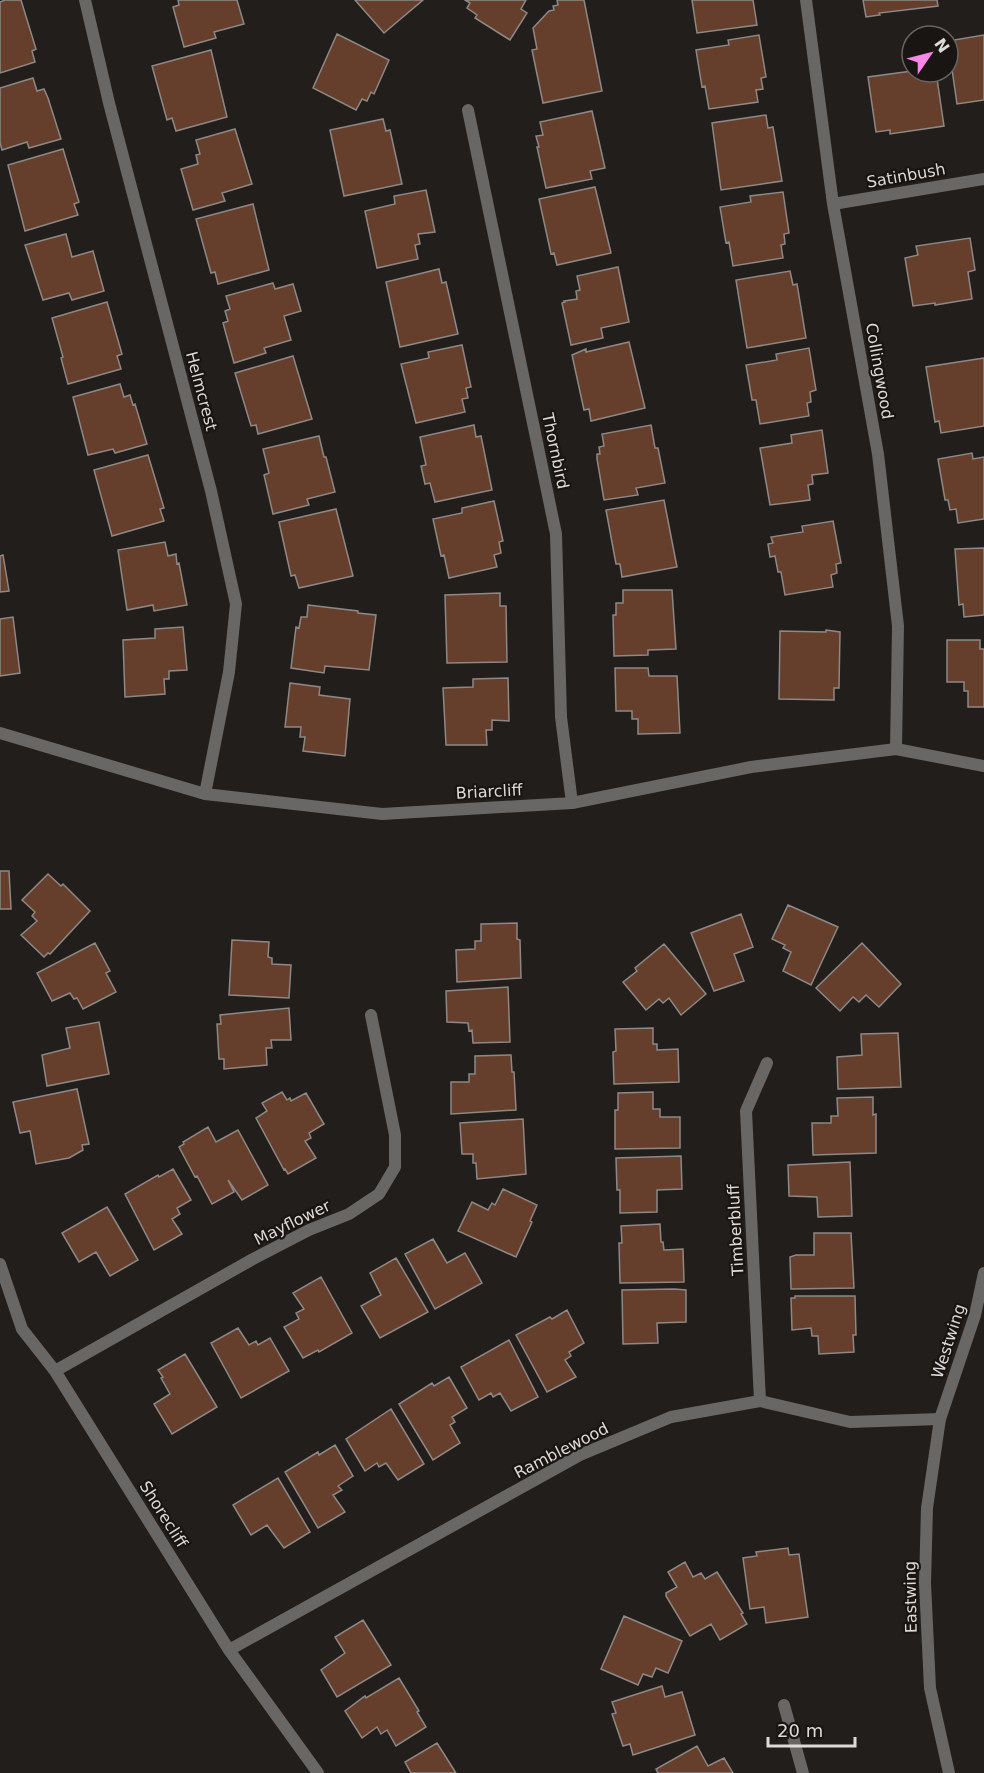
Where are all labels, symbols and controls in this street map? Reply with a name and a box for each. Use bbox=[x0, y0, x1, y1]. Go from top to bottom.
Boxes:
north arrow bbox=[900, 24, 960, 84]
text: N bbox=[930, 35, 953, 57]
street label: Satinbush bbox=[865, 159, 947, 192]
street label: Collingwood bbox=[862, 321, 897, 421]
street label: Helmcrest bbox=[182, 349, 221, 433]
street label: Thornbird bbox=[538, 410, 573, 491]
street label: Briarcliff bbox=[455, 780, 524, 803]
street label: Timberbluff bbox=[724, 1183, 747, 1277]
street label: Mayflower bbox=[251, 1196, 334, 1249]
street label: Westwing bbox=[928, 1302, 969, 1381]
street label: Ramblewood bbox=[511, 1419, 612, 1482]
street label: Shorecliff bbox=[136, 1477, 192, 1552]
street label: Eastwing bbox=[900, 1561, 921, 1633]
scale bar bbox=[768, 1710, 855, 1748]
text: 20 m bbox=[777, 1720, 823, 1741]

